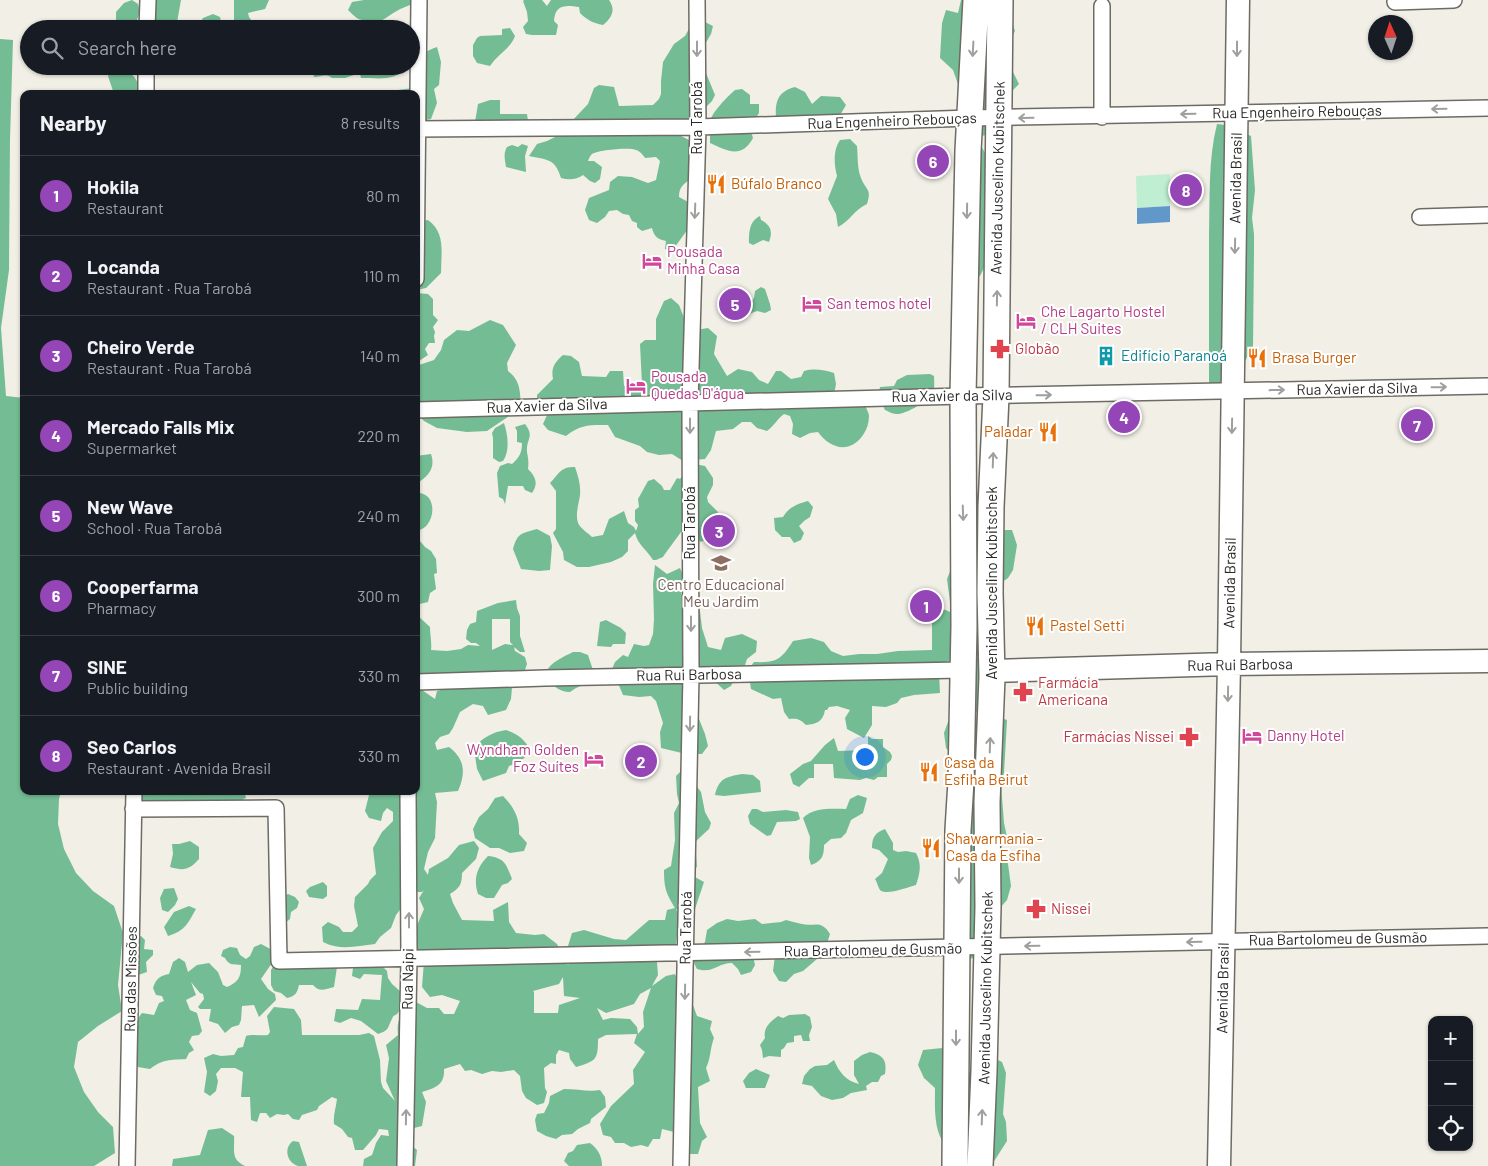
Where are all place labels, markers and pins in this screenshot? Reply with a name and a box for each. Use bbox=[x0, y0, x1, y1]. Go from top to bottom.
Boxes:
pin: 6 bbox=[917, 142, 949, 180]
pin: 8 bbox=[1170, 171, 1202, 209]
restaurant icon: Búfalo Branco bbox=[705, 173, 727, 195]
place label: Búfalo Branco bbox=[731, 174, 822, 192]
place label: Pousada Minha Casa bbox=[667, 242, 740, 277]
hotel icon: Pousada Minha Casa bbox=[641, 250, 663, 272]
pin: 5 bbox=[719, 285, 751, 323]
hotel icon: San temos hotel bbox=[801, 293, 823, 315]
place label: San temos hotel bbox=[827, 294, 931, 312]
place label: Che Lagarto Hostel / CLH Suites bbox=[1041, 302, 1165, 337]
hotel icon: Che Lagarto Hostel / CLH Suites bbox=[1015, 310, 1037, 332]
pharmacy icon: Globão bbox=[989, 338, 1011, 360]
place label: Globão bbox=[1015, 339, 1060, 357]
building icon: Edifício Paranoá bbox=[1095, 345, 1117, 367]
place label: Edifício Paranoá bbox=[1121, 346, 1227, 364]
restaurant icon: Brasa Burger bbox=[1246, 347, 1268, 369]
place label: Brasa Burger bbox=[1272, 348, 1357, 366]
place label: Pousada Quedas D'água bbox=[651, 367, 744, 402]
hotel icon: Pousada Quedas D'água bbox=[625, 375, 647, 397]
pin: 4 bbox=[1108, 398, 1140, 436]
pin: 7 bbox=[1401, 406, 1433, 444]
restaurant icon: Paladar bbox=[1037, 421, 1059, 443]
place label: Paladar bbox=[984, 422, 1034, 440]
pin: 3 bbox=[703, 512, 735, 550]
school or university icon: Centro Educacional Meu Jardim bbox=[710, 552, 732, 574]
place label: Centro Educacional Meu Jardim bbox=[658, 575, 784, 610]
pin: 1 bbox=[910, 587, 942, 625]
restaurant icon: Pastel Setti bbox=[1024, 615, 1046, 637]
place label: Pastel Setti bbox=[1050, 616, 1125, 634]
place label: Farmácia Americana bbox=[1038, 673, 1108, 708]
pharmacy icon: Farmácia Americana bbox=[1012, 681, 1034, 703]
hotel icon: Danny Hotel bbox=[1241, 725, 1263, 747]
pharmacy icon: Farmácias Nissei bbox=[1178, 726, 1200, 748]
place label: Danny Hotel bbox=[1267, 726, 1344, 744]
place label: Farmácias Nissei bbox=[1063, 727, 1174, 745]
place label: Wyndham Golden Foz Suítes bbox=[467, 740, 579, 775]
pin: 2 bbox=[625, 742, 657, 780]
hotel icon: Wyndham Golden Foz Suítes bbox=[583, 748, 605, 770]
place label: Casa da Esfiha Beirut bbox=[944, 753, 1028, 788]
restaurant icon: Casa da Esfiha Beirut bbox=[918, 761, 940, 783]
place label: Shawarmania - Casa da Esfiha bbox=[946, 829, 1043, 864]
restaurant icon: Shawarmania - Casa da Esfiha bbox=[920, 837, 942, 859]
pharmacy icon: Nissei bbox=[1025, 898, 1047, 920]
place label: Nissei bbox=[1051, 899, 1091, 917]

